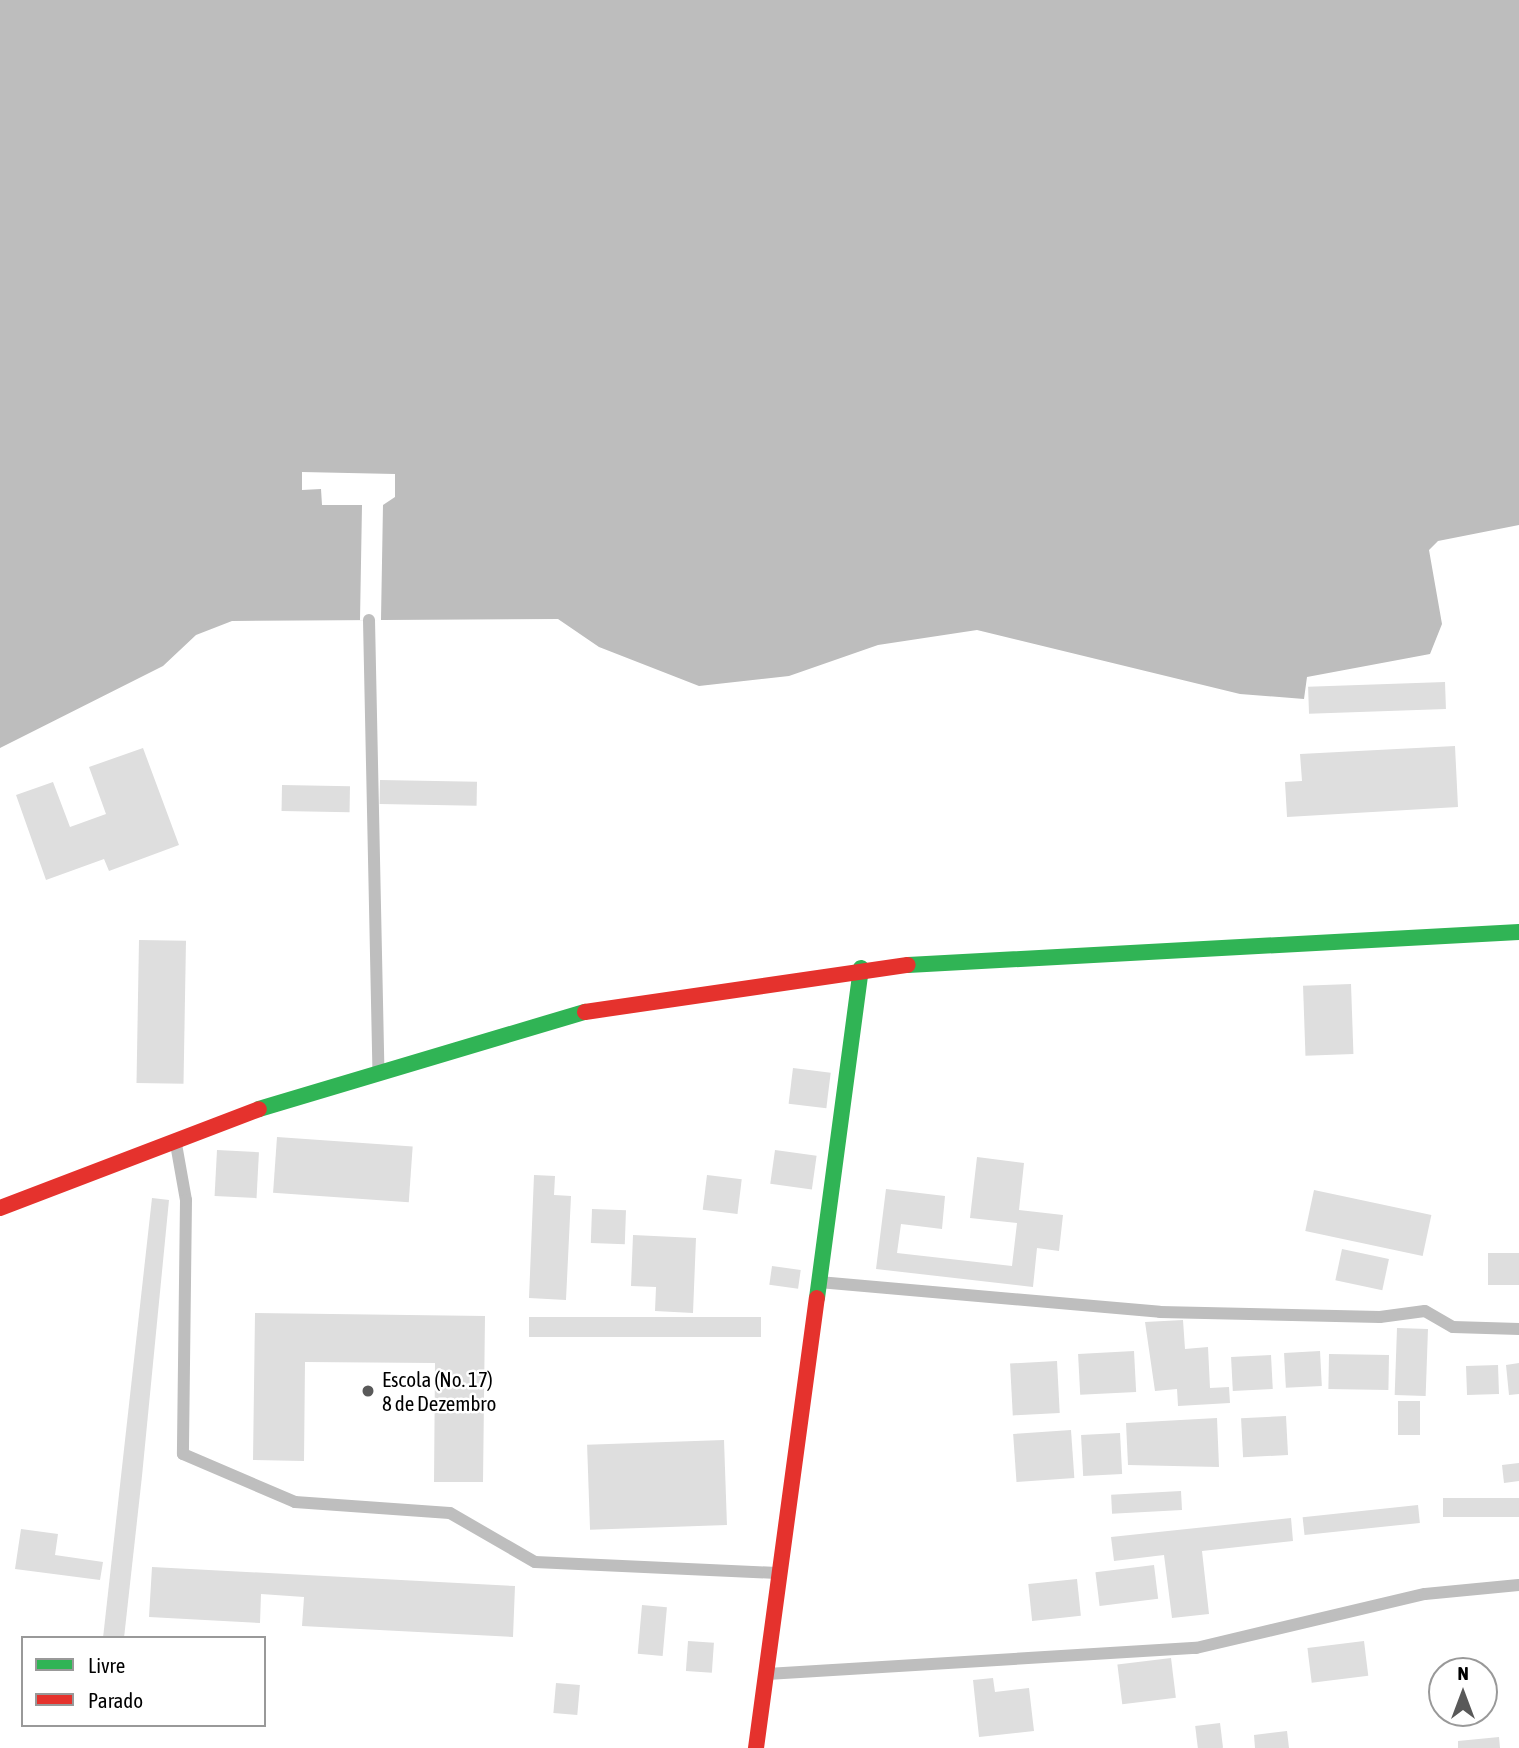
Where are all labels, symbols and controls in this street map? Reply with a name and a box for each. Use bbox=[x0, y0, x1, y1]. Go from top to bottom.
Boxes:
place label: Escola (No. 17) 8 de Dezembro bbox=[382, 1366, 496, 1416]
marker: Escola (No. 17) 8 de Dezembro bbox=[360, 1383, 376, 1399]
legend bbox=[21, 1636, 266, 1727]
text: Livre bbox=[88, 1653, 125, 1677]
north arrow bbox=[1428, 1657, 1498, 1727]
text: N bbox=[1457, 1662, 1469, 1684]
text: Parado bbox=[88, 1688, 143, 1712]

